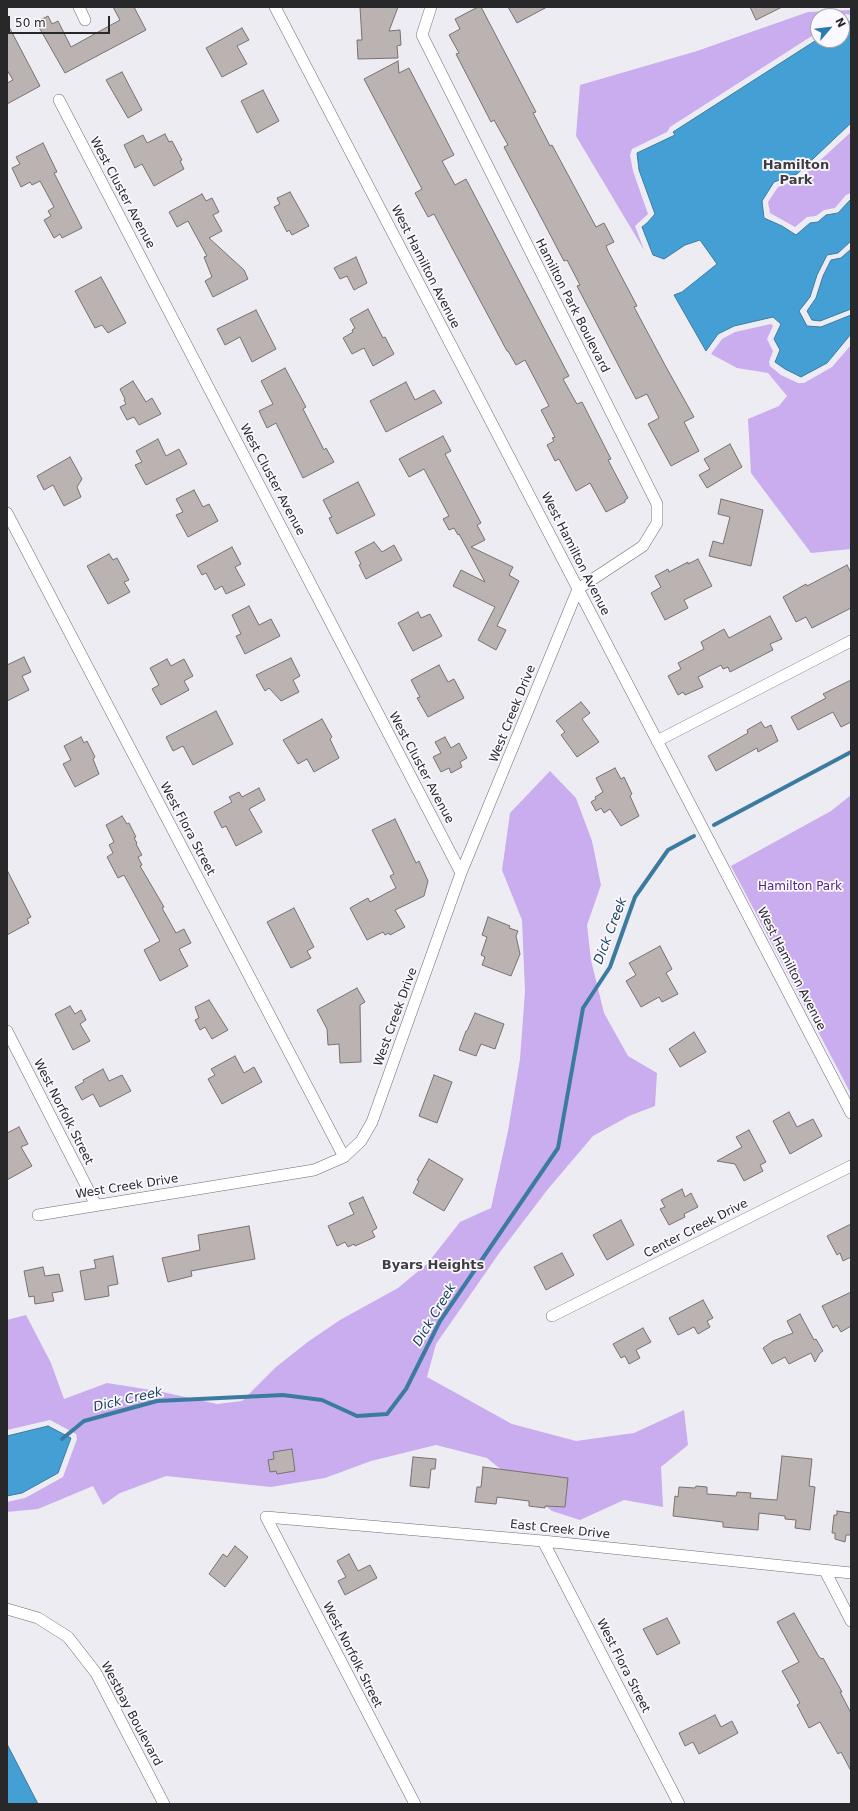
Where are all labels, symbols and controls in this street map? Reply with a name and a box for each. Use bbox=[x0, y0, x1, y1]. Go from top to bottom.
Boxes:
scale bar bbox=[10, 8, 112, 34]
north arrow bbox=[810, 8, 850, 48]
text: N bbox=[832, 15, 848, 30]
text: 50 m bbox=[15, 16, 46, 30]
street label: West Cluster Avenue bbox=[86, 135, 158, 251]
district label: Hamilton Park bbox=[763, 158, 829, 189]
street label: West Hamilton Avenue bbox=[388, 203, 462, 331]
street label: Hamilton Park Boulevard bbox=[532, 237, 612, 375]
street label: West Cluster Avenue bbox=[236, 422, 308, 538]
street label: West Hamilton Avenue bbox=[538, 490, 612, 618]
street label: West Creek Drive bbox=[487, 663, 539, 765]
street label: West Cluster Avenue bbox=[385, 710, 457, 826]
street label: West Flora Street bbox=[156, 780, 218, 878]
park label: Hamilton Park bbox=[758, 880, 842, 894]
water label: Dick Creek bbox=[591, 895, 631, 967]
street label: West Hamilton Avenue bbox=[754, 905, 828, 1033]
street label: West Creek Drive bbox=[371, 966, 421, 1068]
street label: West Norfolk Street bbox=[30, 1057, 96, 1167]
street label: West Creek Drive bbox=[75, 1172, 179, 1202]
street label: Center Creek Drive bbox=[642, 1197, 750, 1261]
district label: Byars Heights bbox=[382, 1258, 484, 1274]
water label: Dick Creek bbox=[410, 1281, 460, 1349]
water label: Dick Creek bbox=[92, 1384, 164, 1416]
street label: East Creek Drive bbox=[509, 1518, 611, 1542]
street label: West Norfolk Street bbox=[319, 1600, 385, 1710]
street label: West Flora Street bbox=[593, 1617, 653, 1715]
street label: Westbay Boulevard bbox=[97, 1659, 165, 1769]

